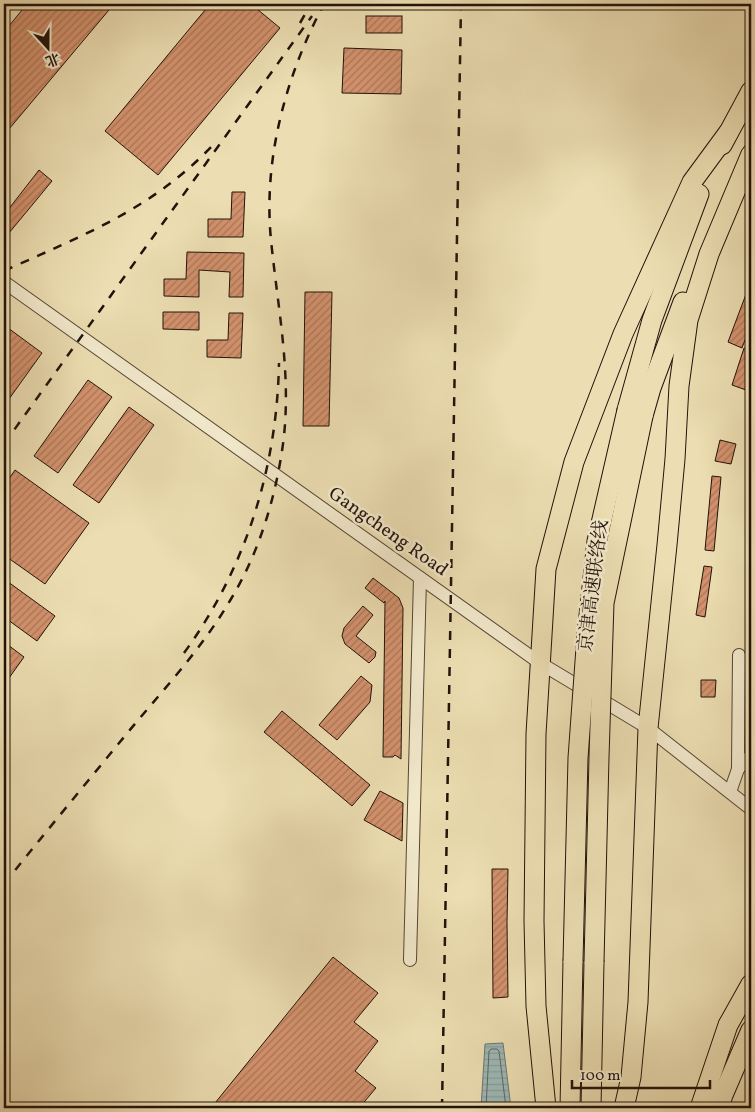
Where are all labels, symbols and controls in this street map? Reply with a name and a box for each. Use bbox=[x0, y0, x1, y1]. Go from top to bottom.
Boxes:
north arrow bbox=[22, 22, 72, 72]
text: 北 bbox=[42, 47, 62, 70]
street label: Gangcheng Road bbox=[323, 481, 453, 583]
street label: 京津高速联络线 bbox=[573, 518, 615, 654]
scale bar bbox=[572, 1057, 710, 1089]
text: 100 m bbox=[580, 1066, 620, 1087]

